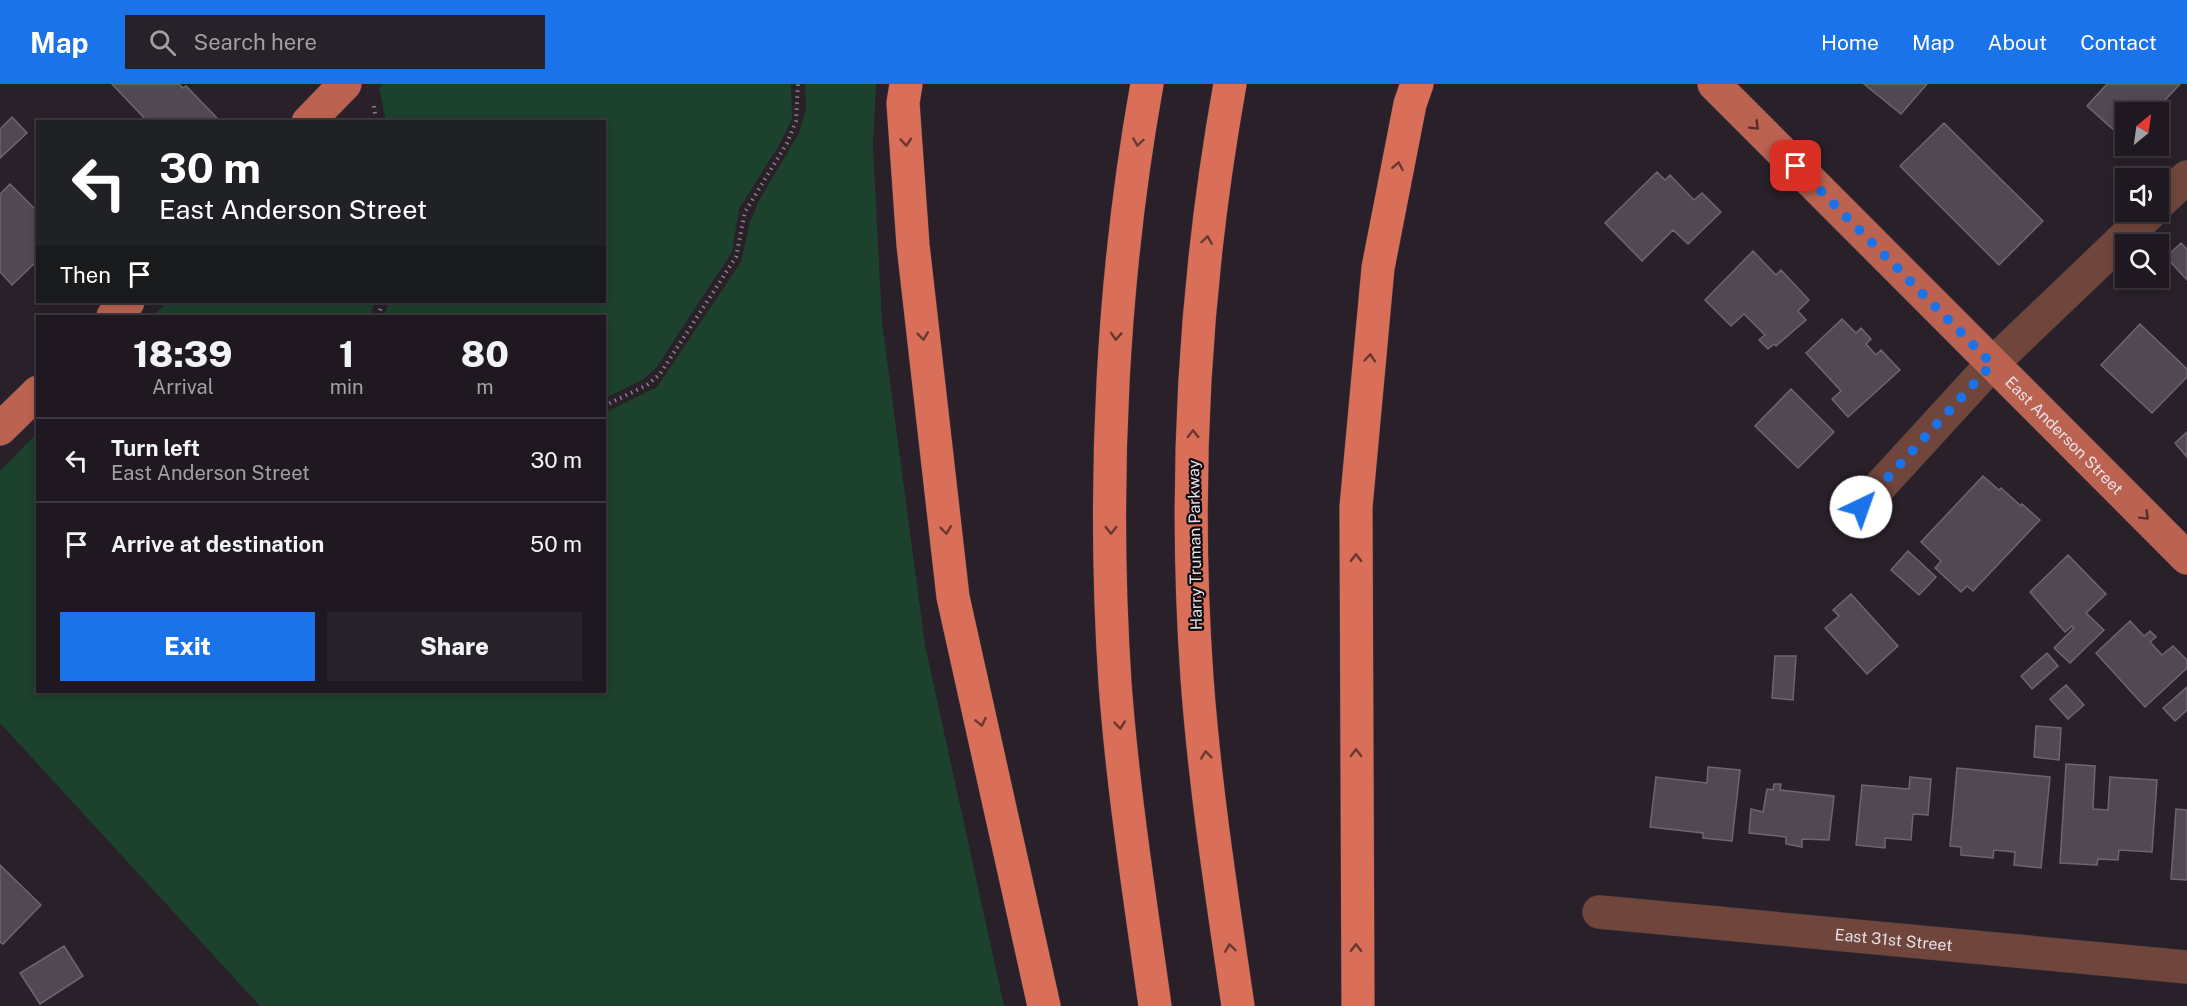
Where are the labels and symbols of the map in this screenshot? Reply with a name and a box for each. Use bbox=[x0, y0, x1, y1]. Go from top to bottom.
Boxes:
north arrow bbox=[2115, 102, 2169, 156]
one-way arrow bbox=[1748, 118, 1759, 129]
one-way arrow bbox=[1132, 137, 1144, 146]
one-way arrow bbox=[899, 138, 912, 147]
pin bbox=[1770, 140, 1821, 191]
one-way arrow bbox=[1391, 161, 1404, 171]
one-way arrow bbox=[1201, 235, 1213, 244]
one-way arrow bbox=[1110, 331, 1123, 340]
one-way arrow bbox=[916, 332, 929, 341]
one-way arrow bbox=[1363, 354, 1376, 363]
street label: East Anderson Street bbox=[2001, 372, 2127, 498]
one-way arrow bbox=[1187, 430, 1200, 439]
street label: Harry Truman Parkway bbox=[1184, 459, 1206, 630]
position arrow bbox=[1829, 475, 1893, 539]
one-way arrow bbox=[2138, 509, 2149, 520]
one-way arrow bbox=[939, 525, 951, 535]
one-way arrow bbox=[1105, 526, 1117, 535]
one-way arrow bbox=[1350, 553, 1362, 562]
one-way arrow bbox=[974, 716, 987, 726]
one-way arrow bbox=[1113, 720, 1126, 730]
one-way arrow bbox=[1350, 748, 1362, 757]
one-way arrow bbox=[1200, 750, 1212, 759]
street label: East 31st Street bbox=[1834, 925, 1953, 955]
one-way arrow bbox=[1350, 943, 1362, 952]
one-way arrow bbox=[1224, 944, 1236, 953]

